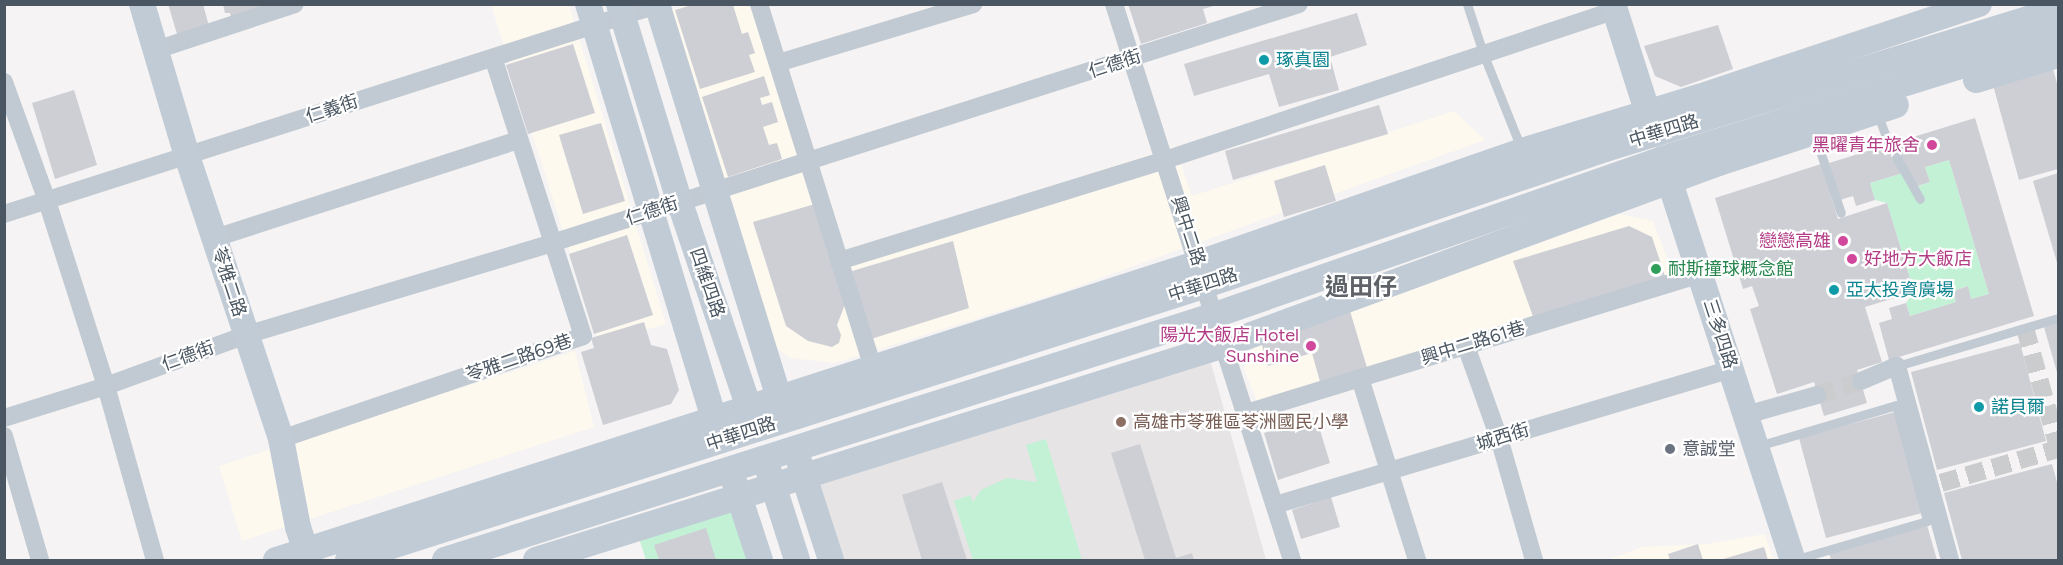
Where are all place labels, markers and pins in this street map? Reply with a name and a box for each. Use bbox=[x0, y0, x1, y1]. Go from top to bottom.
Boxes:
place label: 琢真園 bbox=[1276, 49, 1330, 71]
marker: 琢真園 bbox=[1257, 53, 1271, 67]
place label: 黑曜青年旅舍 bbox=[1812, 134, 1920, 156]
marker: 黑曜青年旅舍 bbox=[1925, 138, 1939, 152]
place label: 戀戀高雄 bbox=[1759, 230, 1831, 252]
marker: 戀戀高雄 bbox=[1836, 234, 1850, 248]
place label: 好地方大飯店 bbox=[1864, 248, 1972, 270]
marker: 好地方大飯店 bbox=[1845, 252, 1859, 266]
place label: 耐斯撞球概念館 bbox=[1668, 258, 1794, 280]
marker: 耐斯撞球概念館 bbox=[1649, 262, 1663, 276]
place label: 亞太投資廣場 bbox=[1846, 279, 1954, 301]
marker: 亞太投資廣場 bbox=[1827, 283, 1841, 297]
place label: 陽光大飯店 Hotel Sunshine bbox=[1160, 325, 1299, 368]
marker: 陽光大飯店 Hotel Sunshine bbox=[1304, 339, 1318, 353]
place label: 諾貝爾 bbox=[1991, 396, 2045, 418]
marker: 諾貝爾 bbox=[1972, 400, 1986, 414]
place label: 高雄市苓雅區苓洲國民小學 bbox=[1133, 411, 1349, 433]
marker: 高雄市苓雅區苓洲國民小學 bbox=[1114, 415, 1128, 429]
place label: 意誠堂 bbox=[1682, 438, 1736, 460]
marker: 意誠堂 bbox=[1663, 442, 1677, 456]

